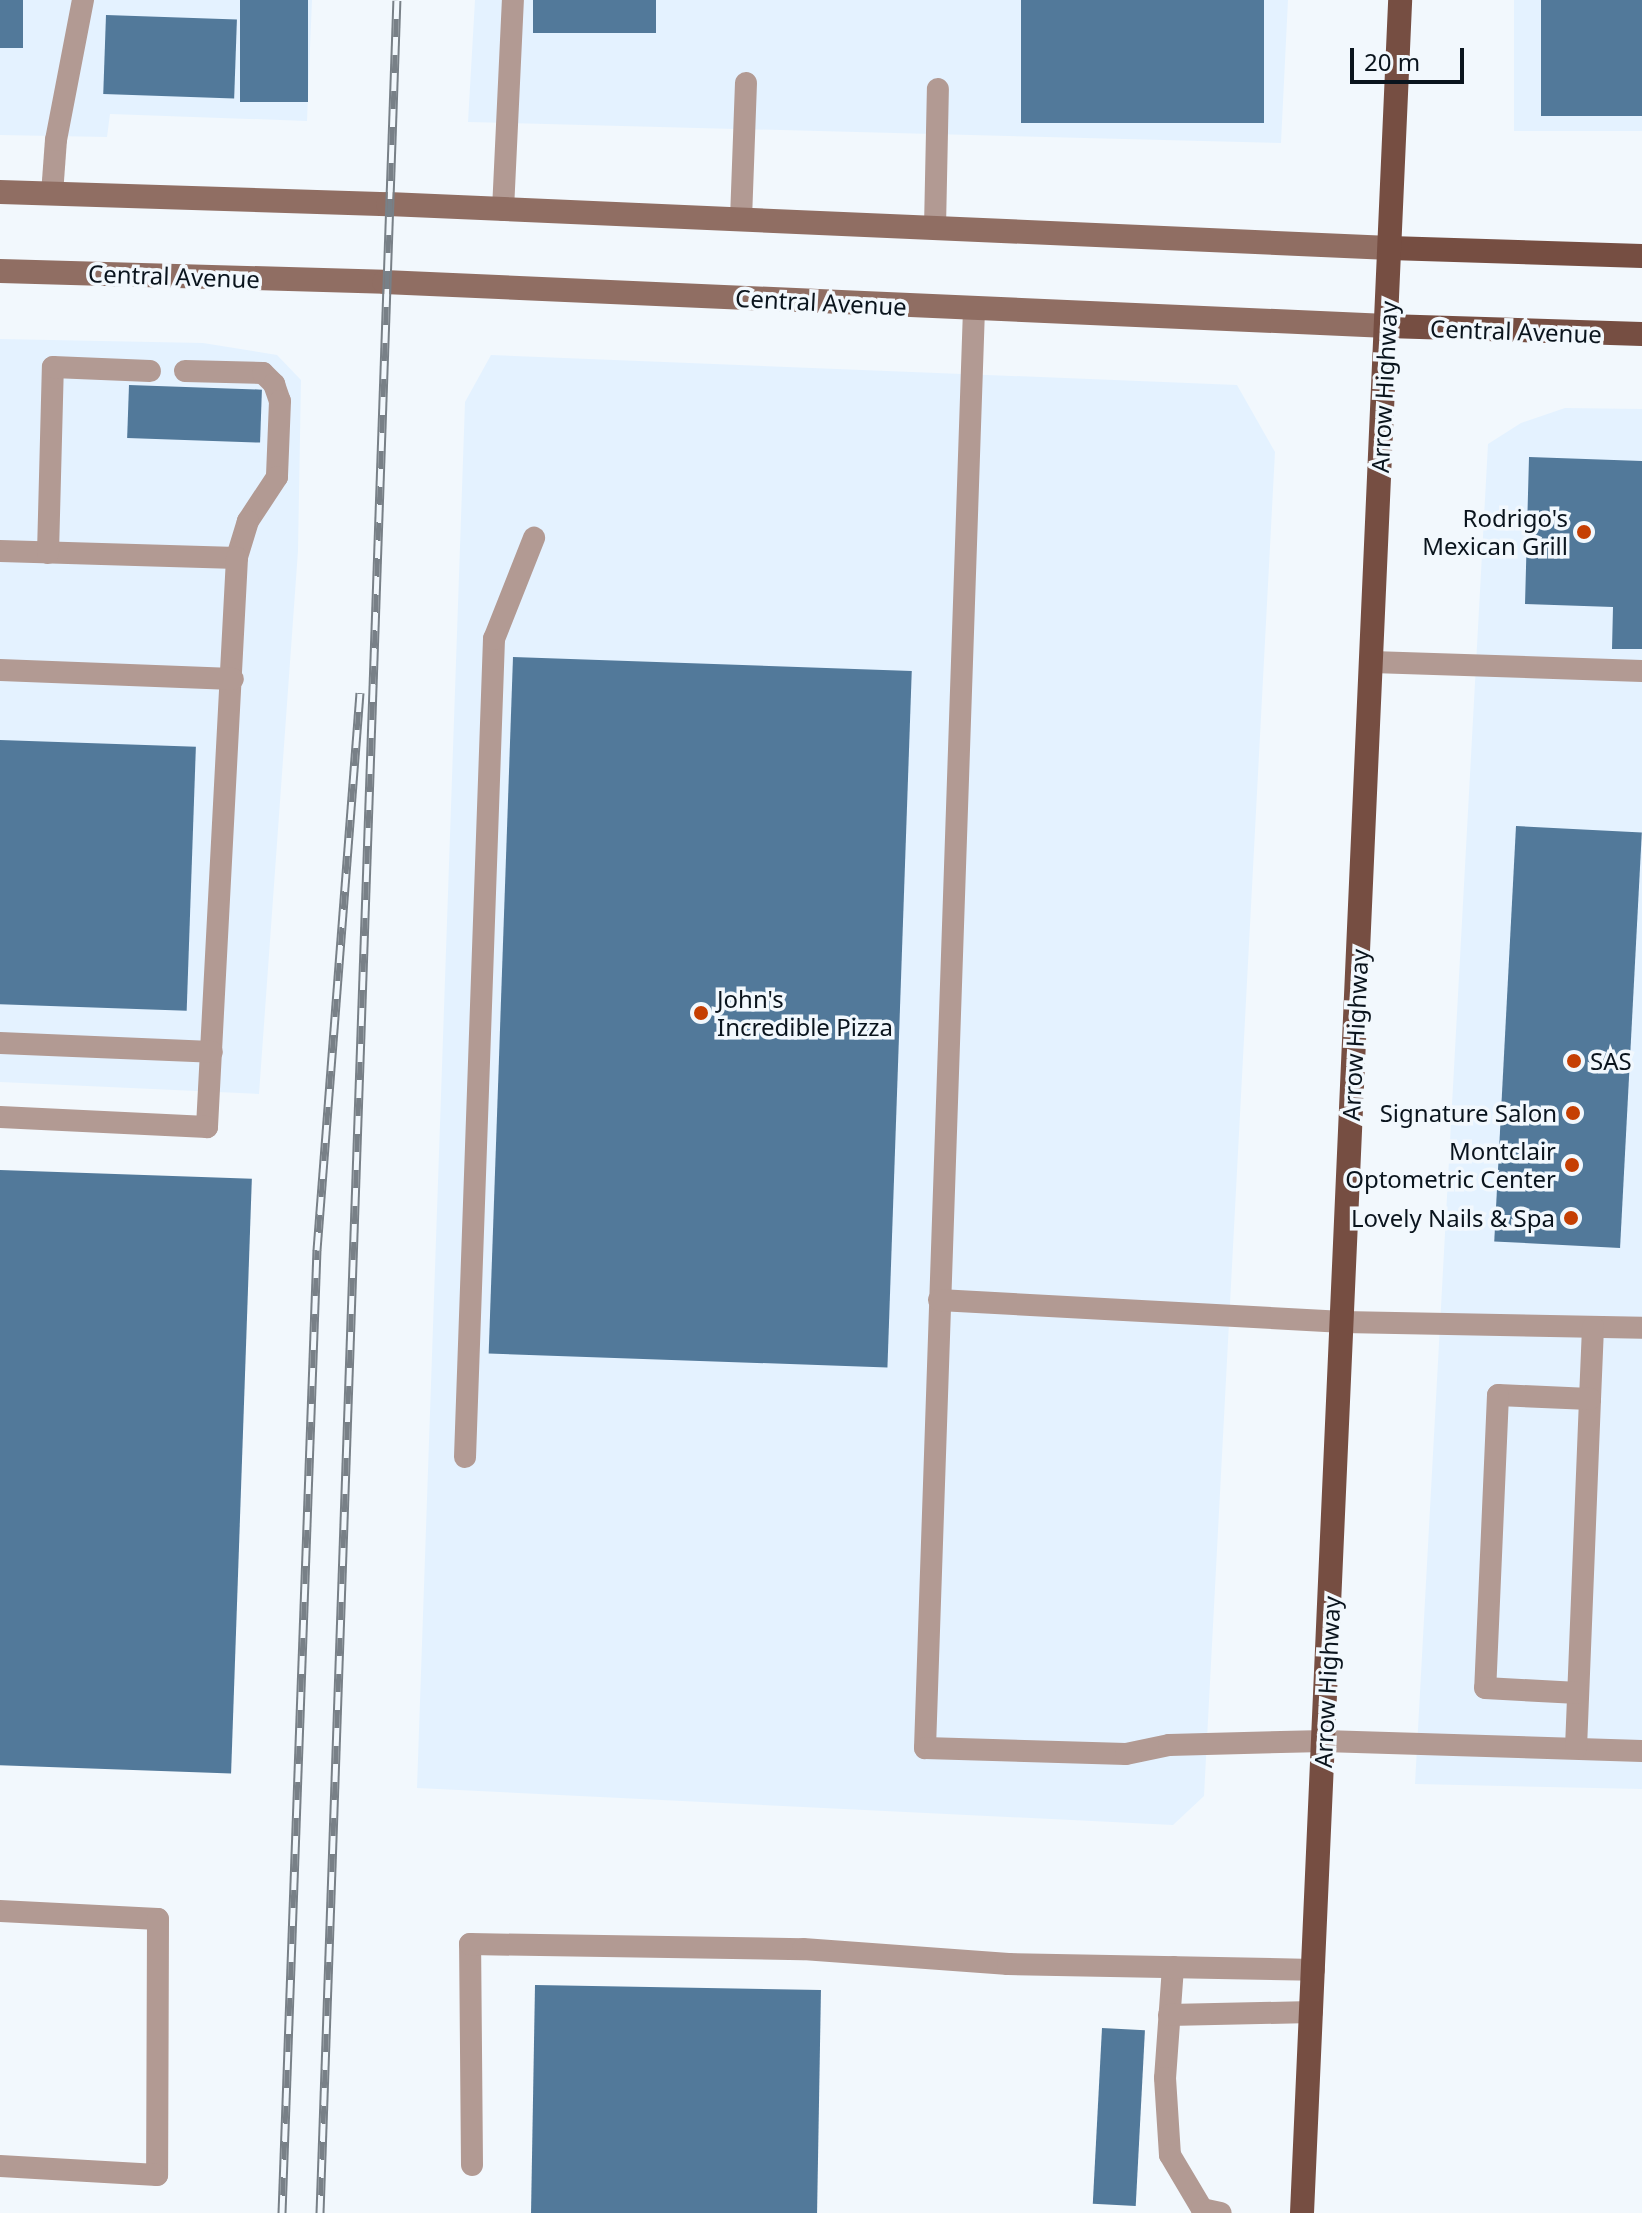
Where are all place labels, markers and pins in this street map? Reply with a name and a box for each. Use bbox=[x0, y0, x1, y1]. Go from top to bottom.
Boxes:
place label: Rodrigo's Mexican Grill bbox=[1422, 504, 1568, 560]
marker: Rodrigo's Mexican Grill bbox=[1575, 523, 1593, 541]
place label: John's Incredible Pizza bbox=[717, 985, 893, 1041]
marker: John's Incredible Pizza bbox=[692, 1004, 710, 1022]
place label: SAS bbox=[1590, 1047, 1632, 1075]
marker: SAS bbox=[1565, 1052, 1583, 1070]
place label: Signature Salon bbox=[1380, 1099, 1557, 1127]
marker: Signature Salon bbox=[1564, 1104, 1582, 1122]
place label: Montclair Optometric Center bbox=[1345, 1137, 1556, 1193]
marker: Montclair Optometric Center bbox=[1563, 1156, 1581, 1174]
place label: Lovely Nails & Spa bbox=[1351, 1204, 1555, 1232]
marker: Lovely Nails & Spa bbox=[1562, 1209, 1580, 1227]

